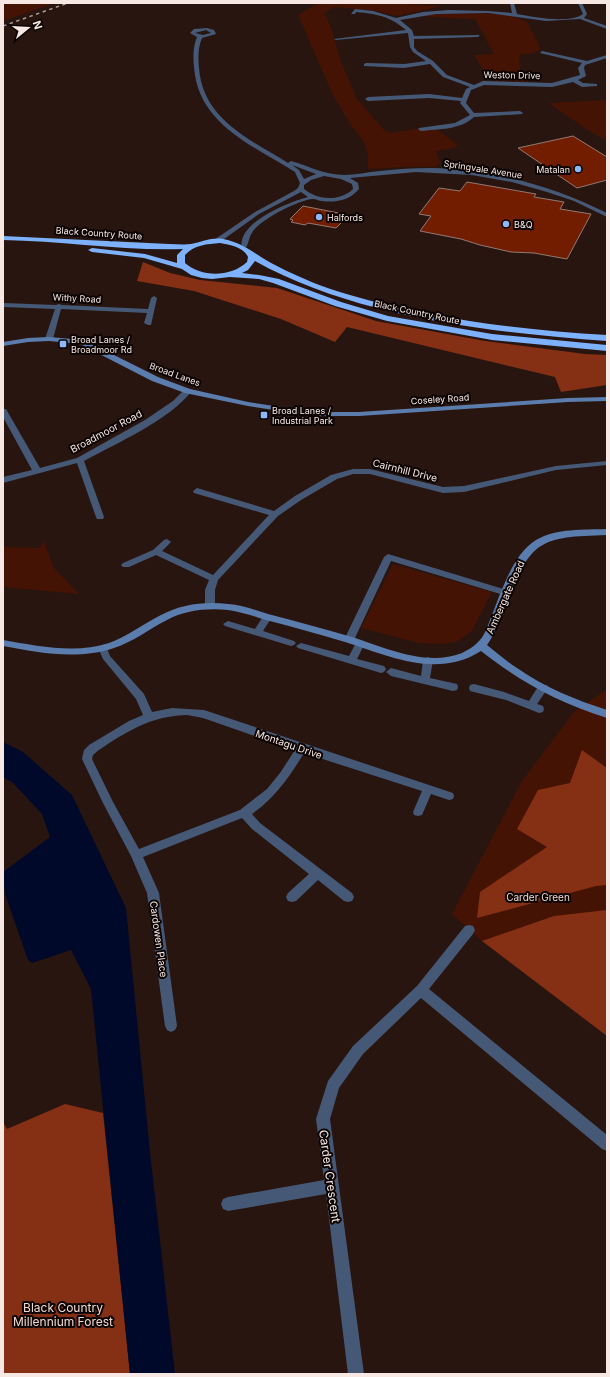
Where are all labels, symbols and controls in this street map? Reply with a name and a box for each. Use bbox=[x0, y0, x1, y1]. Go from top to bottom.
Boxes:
north arrow bbox=[8, 8, 48, 48]
text: N bbox=[30, 19, 45, 31]
street label: Weston Drive bbox=[483, 69, 541, 81]
street label: Springvale Avenue bbox=[443, 157, 523, 181]
place label: Matalan bbox=[536, 164, 570, 175]
marker: Matalan bbox=[573, 164, 583, 174]
marker: Halfords bbox=[314, 212, 324, 222]
place label: Halfords bbox=[327, 212, 363, 223]
marker: B&Q bbox=[501, 219, 511, 229]
place label: B&Q bbox=[514, 219, 533, 230]
street label: Black Country Route bbox=[55, 224, 143, 242]
street label: Withy Road bbox=[53, 291, 101, 305]
street label: Black Country Route bbox=[373, 298, 461, 326]
place label: Broad Lanes / Broadmoor Rd bbox=[71, 334, 132, 355]
marker: Broad Lanes / Broadmoor Rd bbox=[58, 339, 68, 349]
street label: Broad Lanes bbox=[148, 360, 202, 388]
street label: Coseley Road bbox=[410, 391, 470, 407]
place label: Broad Lanes / Industrial Park bbox=[272, 405, 333, 426]
street label: Broadmoor Road bbox=[68, 407, 144, 455]
marker: Broad Lanes / Industrial Park bbox=[259, 410, 269, 420]
street label: Cairnhill Drive bbox=[372, 456, 439, 484]
street label: Ambergate Road bbox=[483, 559, 527, 635]
street label: Montagu Drive bbox=[254, 727, 324, 761]
park label: Carder Green bbox=[506, 891, 570, 903]
street label: Cardowen Place bbox=[148, 900, 170, 978]
street label: Carder Crescent bbox=[316, 1129, 344, 1223]
park label: Black Country Millennium Forest bbox=[13, 1300, 113, 1329]

